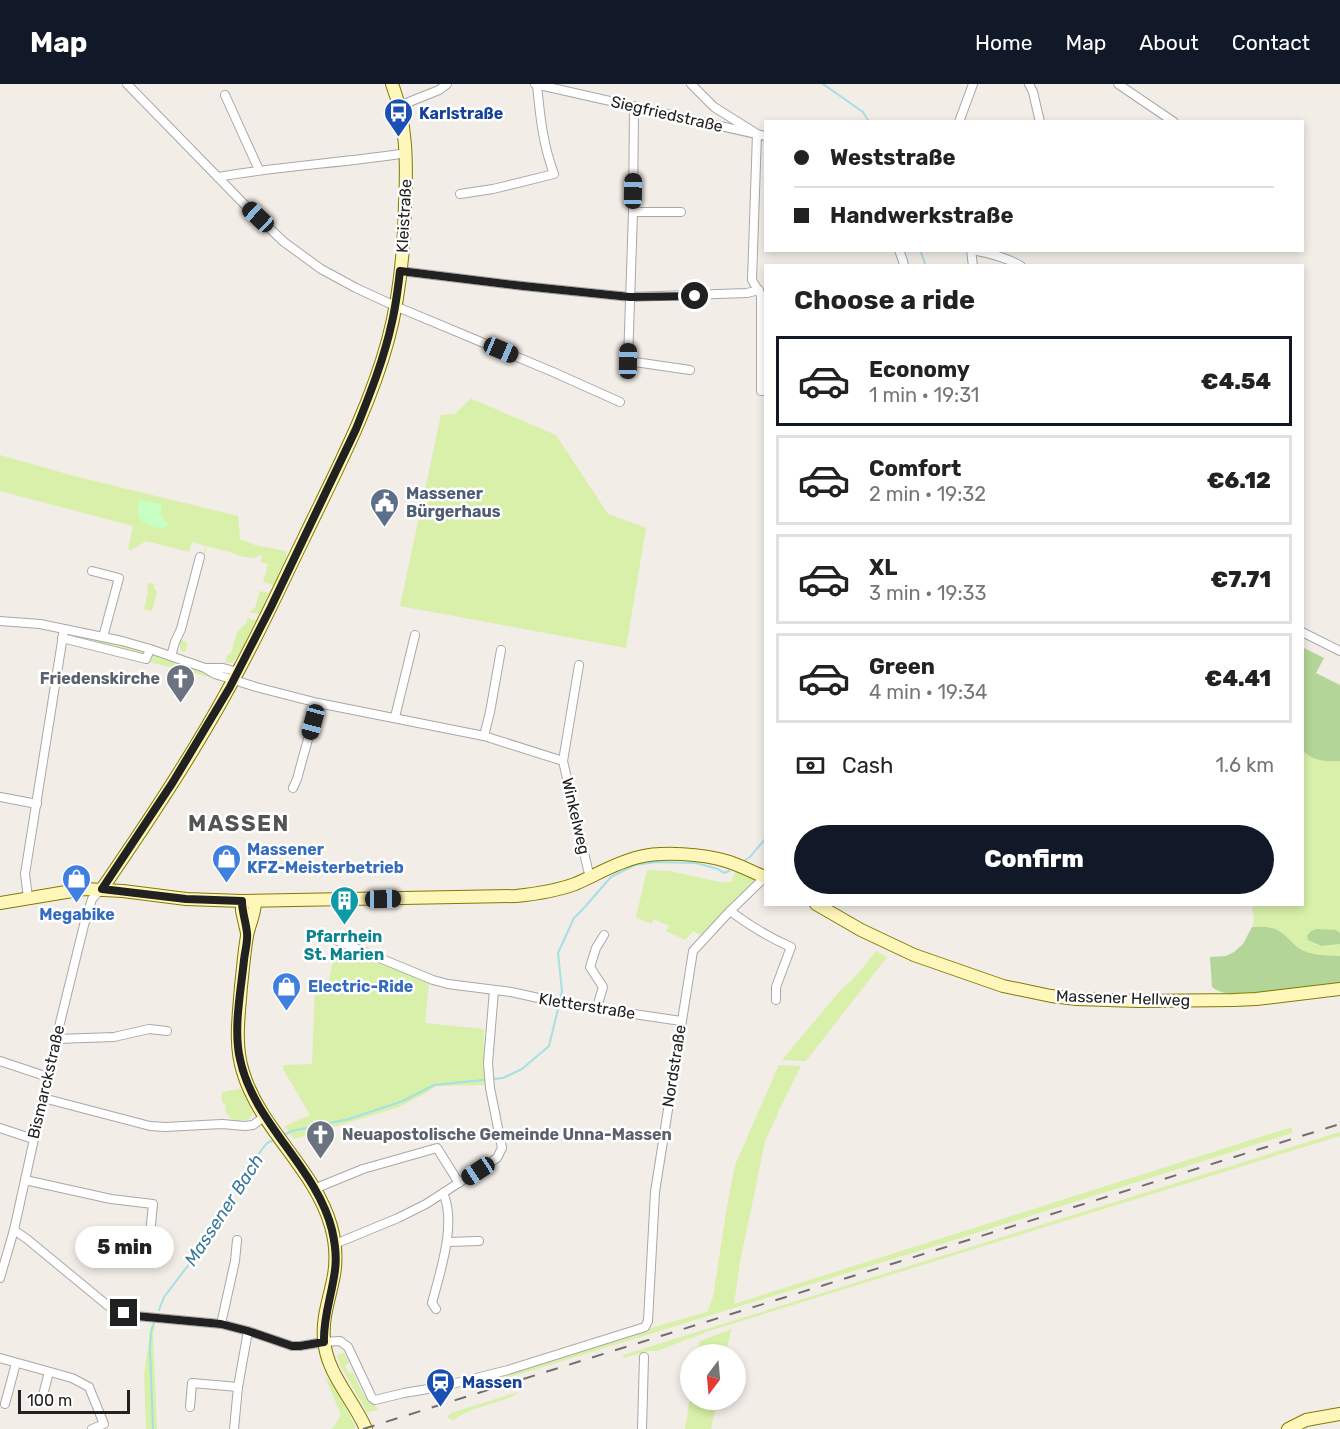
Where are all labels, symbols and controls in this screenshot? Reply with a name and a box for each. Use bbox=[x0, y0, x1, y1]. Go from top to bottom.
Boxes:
text: Map bbox=[30, 26, 87, 59]
text: Home bbox=[975, 30, 1032, 55]
text: Map bbox=[1065, 30, 1106, 55]
text: About bbox=[1139, 30, 1199, 55]
text: Contact bbox=[1232, 30, 1310, 55]
street label: Siegfriedstraße bbox=[609, 92, 725, 136]
bus stop icon: Karlstraße bbox=[382, 97, 414, 139]
place label: Karlstraße bbox=[419, 104, 503, 123]
text: Weststraße bbox=[830, 144, 956, 171]
car bbox=[624, 173, 642, 209]
street label: Kleistraße bbox=[393, 179, 415, 253]
car bbox=[239, 198, 277, 236]
text: Handwerkstraße bbox=[830, 202, 1013, 229]
route start bbox=[681, 282, 708, 309]
text: Choose a ride bbox=[794, 284, 975, 316]
car bbox=[481, 335, 521, 365]
car bbox=[619, 343, 637, 379]
icon: car bbox=[797, 354, 851, 408]
text: Economy bbox=[869, 356, 970, 383]
text: €4.54 bbox=[1201, 368, 1271, 395]
text: 1 min · 19:31 bbox=[869, 383, 979, 407]
icon: car bbox=[797, 453, 851, 507]
text: Comfort bbox=[869, 455, 961, 482]
text: €6.12 bbox=[1207, 467, 1271, 494]
text: 2 min · 19:32 bbox=[869, 482, 986, 506]
place label: Massener Bürgerhaus bbox=[406, 484, 501, 521]
public building icon: Massener Bürgerhaus bbox=[369, 486, 401, 528]
icon: car bbox=[797, 552, 851, 606]
text: XL bbox=[869, 554, 897, 581]
text: €7.71 bbox=[1211, 566, 1271, 593]
text: 3 min · 19:33 bbox=[869, 581, 987, 605]
icon: car bbox=[797, 651, 851, 705]
text: Green bbox=[869, 653, 935, 680]
church icon: Friedenskirche bbox=[165, 662, 197, 704]
text: €4.41 bbox=[1205, 665, 1271, 692]
place label: Friedenskirche bbox=[40, 669, 160, 688]
text: 4 min · 19:34 bbox=[869, 680, 987, 704]
car bbox=[300, 702, 326, 742]
icon: cash bbox=[794, 749, 827, 782]
text: Cash bbox=[842, 752, 893, 779]
text: 1.6 km bbox=[1216, 753, 1274, 777]
street label: Winkelweg bbox=[558, 776, 594, 856]
district label: MASSEN bbox=[188, 810, 290, 837]
button: Confirm bbox=[794, 825, 1274, 894]
place label: Massener KFZ-Meisterbetrieb bbox=[247, 840, 404, 877]
shop icon: Massener KFZ-Meisterbetrieb bbox=[210, 842, 242, 884]
shop icon: Megabike bbox=[61, 862, 93, 904]
building icon: Pfarrhein St. Marien bbox=[328, 884, 360, 926]
car bbox=[365, 890, 401, 908]
place label: Megabike bbox=[39, 905, 115, 924]
place label: Pfarrhein St. Marien bbox=[304, 927, 384, 964]
shop icon: Electric-Ride bbox=[271, 970, 303, 1012]
place label: Electric-Ride bbox=[308, 977, 413, 996]
street label: Massener Hellweg bbox=[1056, 986, 1190, 1010]
street label: Kletterstraße bbox=[537, 989, 637, 1023]
street label: Bismarckstraße bbox=[24, 1023, 68, 1141]
street label: Nordstraße bbox=[658, 1023, 690, 1109]
church icon: Neuapostolische Gemeinde Unna-Massen bbox=[305, 1118, 337, 1160]
place label: Neuapostolische Gemeinde Unna-Massen bbox=[342, 1125, 672, 1144]
water label: Massener Bach bbox=[180, 1150, 268, 1270]
car bbox=[458, 1154, 498, 1188]
callout: 5 min bbox=[74, 1226, 174, 1268]
text: 5 min bbox=[97, 1235, 152, 1259]
route end bbox=[110, 1299, 137, 1326]
north arrow bbox=[680, 1344, 746, 1410]
map controls bbox=[680, 1344, 746, 1410]
station icon: Massen bbox=[425, 1366, 457, 1408]
place label: Massen bbox=[462, 1373, 522, 1392]
scale bar bbox=[18, 1387, 130, 1414]
text: 100 m bbox=[27, 1391, 72, 1410]

